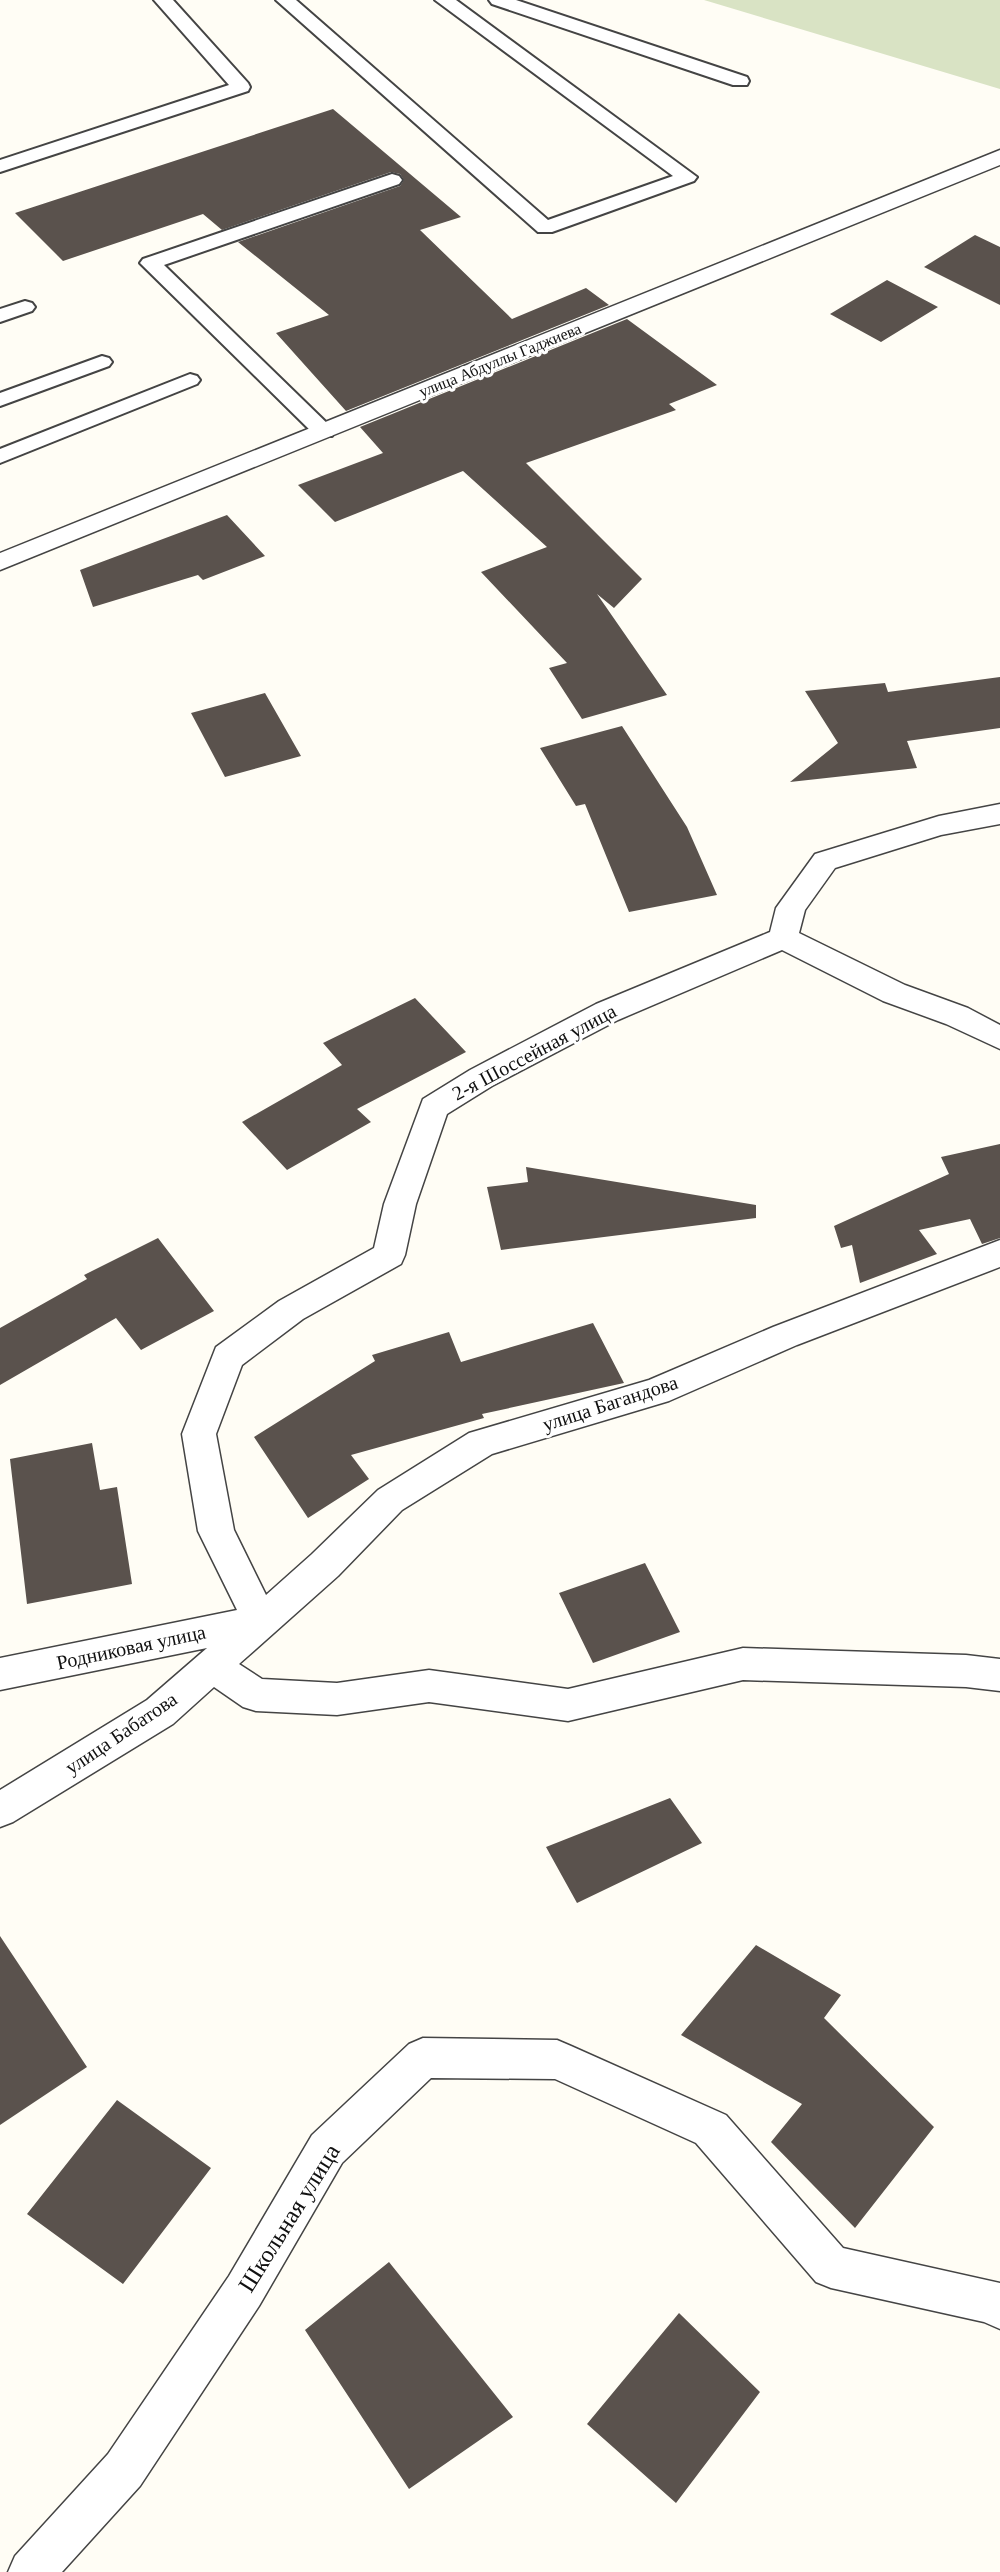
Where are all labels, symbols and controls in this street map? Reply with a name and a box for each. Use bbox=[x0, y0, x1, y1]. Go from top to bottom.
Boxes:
street label: улица Абдуллы Гаджиева bbox=[416, 320, 584, 401]
street label: 2-я Шоссейная улица bbox=[448, 999, 620, 1105]
street label: улица Багандова bbox=[540, 1371, 681, 1436]
street label: Родниковая улица bbox=[54, 1620, 208, 1675]
street label: улица Бабатова bbox=[61, 1688, 182, 1779]
street label: Школьная улица bbox=[233, 2139, 345, 2297]

